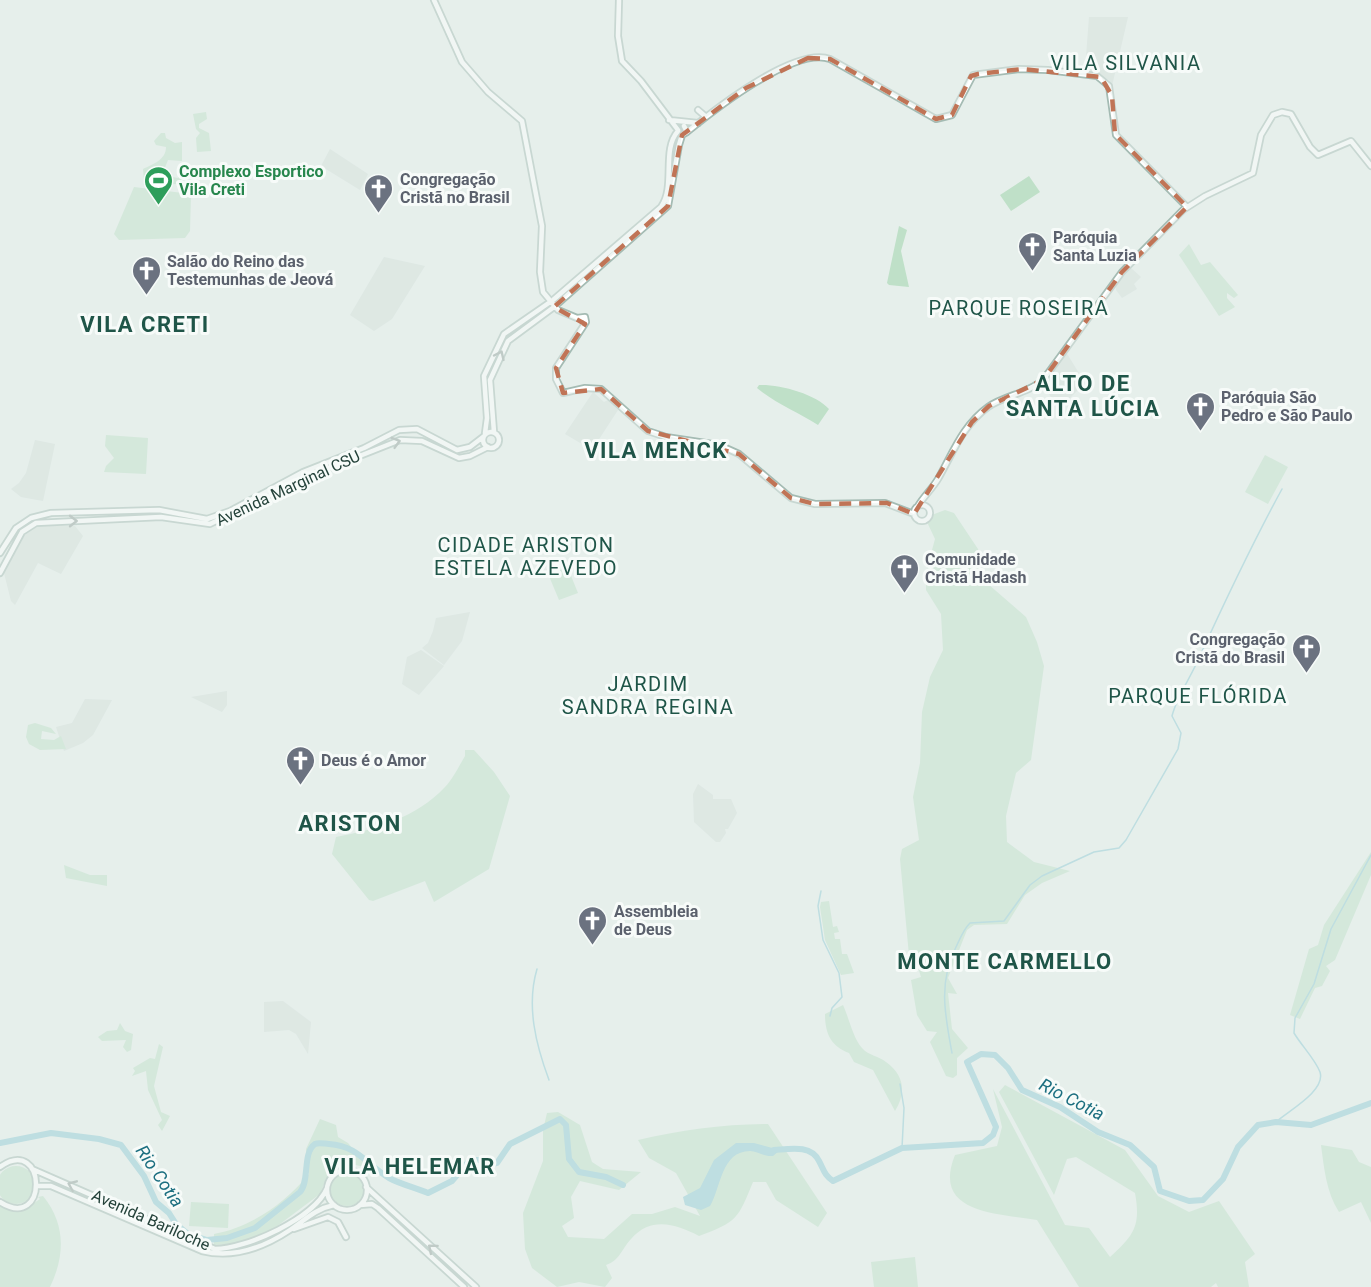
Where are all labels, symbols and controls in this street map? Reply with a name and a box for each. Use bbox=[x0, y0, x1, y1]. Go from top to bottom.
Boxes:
district label: VILA SILVANIA bbox=[1051, 51, 1202, 75]
place label: Complexo Esportico Vila Creti bbox=[179, 162, 324, 199]
sports icon: Complexo Esportico Vila Creti bbox=[142, 164, 174, 206]
place label: Congregação Cristã no Brasil bbox=[400, 170, 510, 207]
church icon: Congregação Cristã no Brasil bbox=[363, 172, 395, 214]
place label: Paróquia Santa Luzia bbox=[1053, 228, 1137, 265]
church icon: Paróquia Santa Luzia bbox=[1016, 230, 1048, 272]
place label: Salão do Reino das Testemunhas de Jeová bbox=[167, 252, 334, 289]
church icon: Salão do Reino das Testemunhas de Jeová bbox=[130, 254, 162, 296]
district label: PARQUE ROSEIRA bbox=[929, 296, 1109, 320]
district label: VILA CRETI bbox=[80, 312, 210, 337]
one-way arrow bbox=[493, 350, 505, 361]
district label: ALTO DE SANTA LÚCIA bbox=[1006, 371, 1160, 421]
place label: Paróquia São Pedro e São Paulo bbox=[1221, 388, 1353, 425]
church icon: Paróquia São Pedro e São Paulo bbox=[1184, 390, 1216, 432]
one-way arrow bbox=[390, 437, 401, 449]
district label: VILA MENCK bbox=[584, 438, 728, 463]
street label: Avenida Marginal CSU bbox=[213, 446, 363, 530]
one-way arrow bbox=[68, 515, 77, 527]
district label: CIDADE ARISTON ESTELA AZEVEDO bbox=[434, 533, 618, 580]
place label: Comunidade Cristã Hadash bbox=[925, 550, 1026, 587]
church icon: Comunidade Cristã Hadash bbox=[888, 552, 920, 594]
place label: Congregação Cristã do Brasil bbox=[1175, 630, 1285, 667]
church icon: Congregação Cristã do Brasil bbox=[1290, 632, 1322, 674]
district label: JARDIM SANDRA REGINA bbox=[562, 672, 734, 719]
district label: PARQUE FLÓRIDA bbox=[1108, 684, 1288, 708]
church icon: Deus é o Amor bbox=[284, 744, 316, 786]
place label: Deus é o Amor bbox=[321, 751, 426, 770]
district label: ARISTON bbox=[298, 811, 402, 836]
place label: Assembleia de Deus bbox=[614, 902, 699, 939]
church icon: Assembleia de Deus bbox=[577, 904, 609, 946]
district label: MONTE CARMELLO bbox=[897, 949, 1113, 974]
water label: Rio Cotia bbox=[1036, 1074, 1108, 1124]
water label: Rio Cotia bbox=[132, 1141, 188, 1211]
district label: VILA HELEMAR bbox=[324, 1154, 496, 1179]
one-way arrow bbox=[67, 1180, 78, 1192]
street label: Avenida Bariloche bbox=[89, 1185, 213, 1255]
one-way arrow bbox=[428, 1244, 439, 1255]

